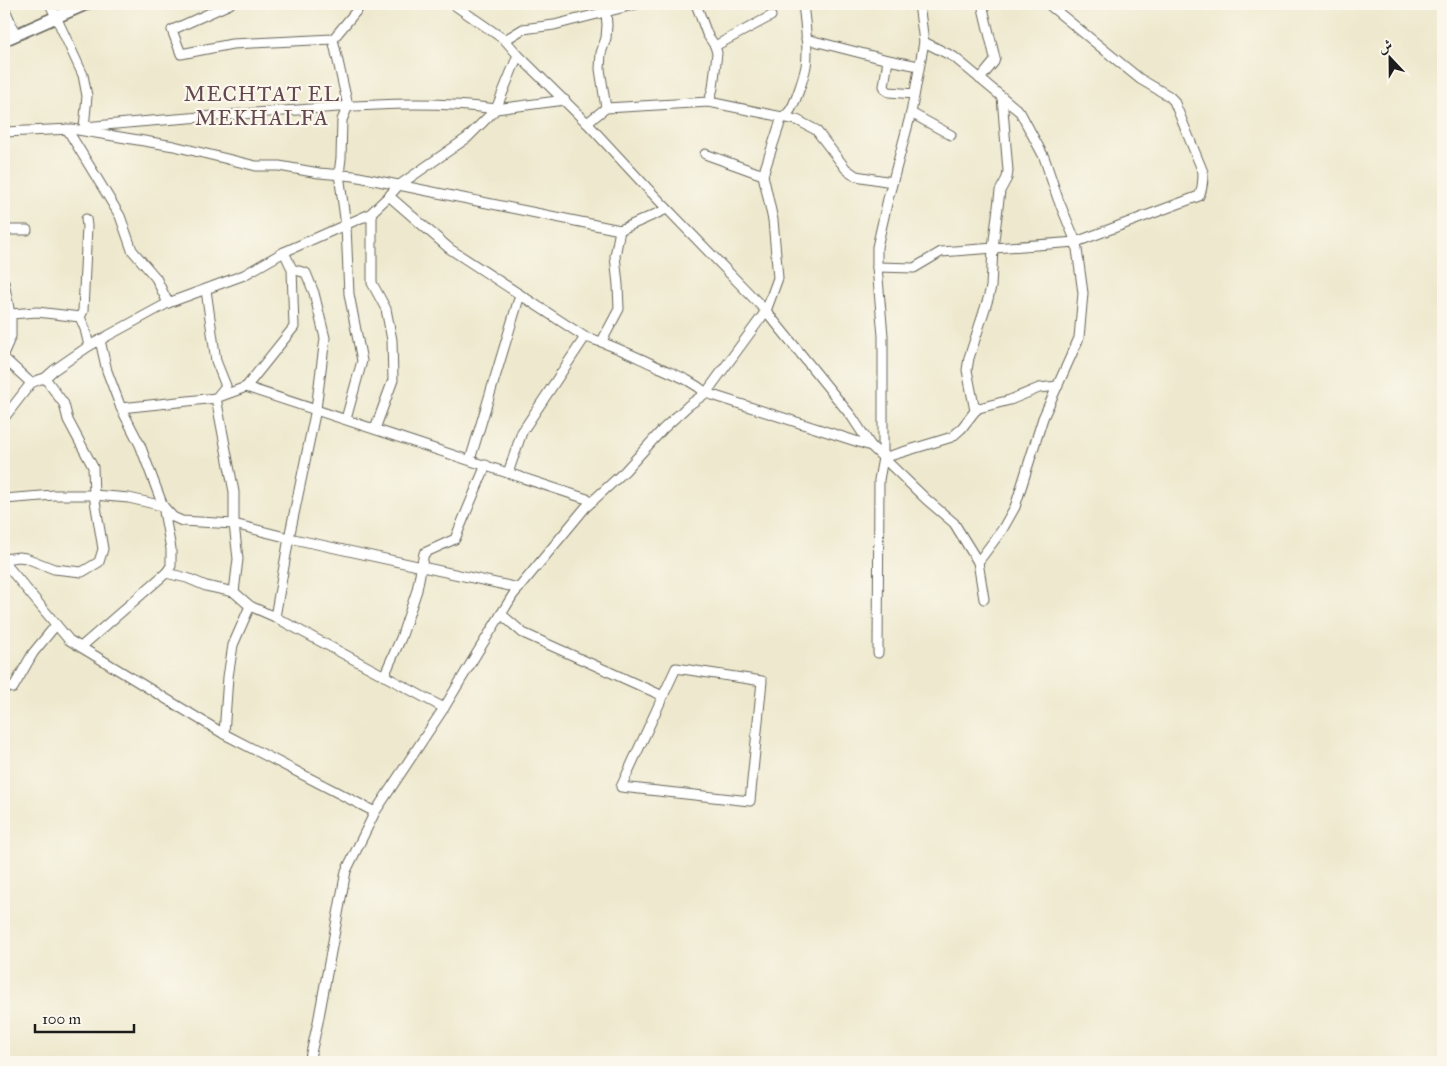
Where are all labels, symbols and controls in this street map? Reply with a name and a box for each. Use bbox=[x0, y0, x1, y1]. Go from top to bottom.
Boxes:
north arrow bbox=[1364, 32, 1414, 82]
text: ش bbox=[1376, 36, 1395, 57]
district label: MECHTAT EL MEKHALFA bbox=[184, 81, 340, 131]
scale bar bbox=[35, 1001, 134, 1033]
text: 100 m bbox=[42, 1010, 82, 1028]

